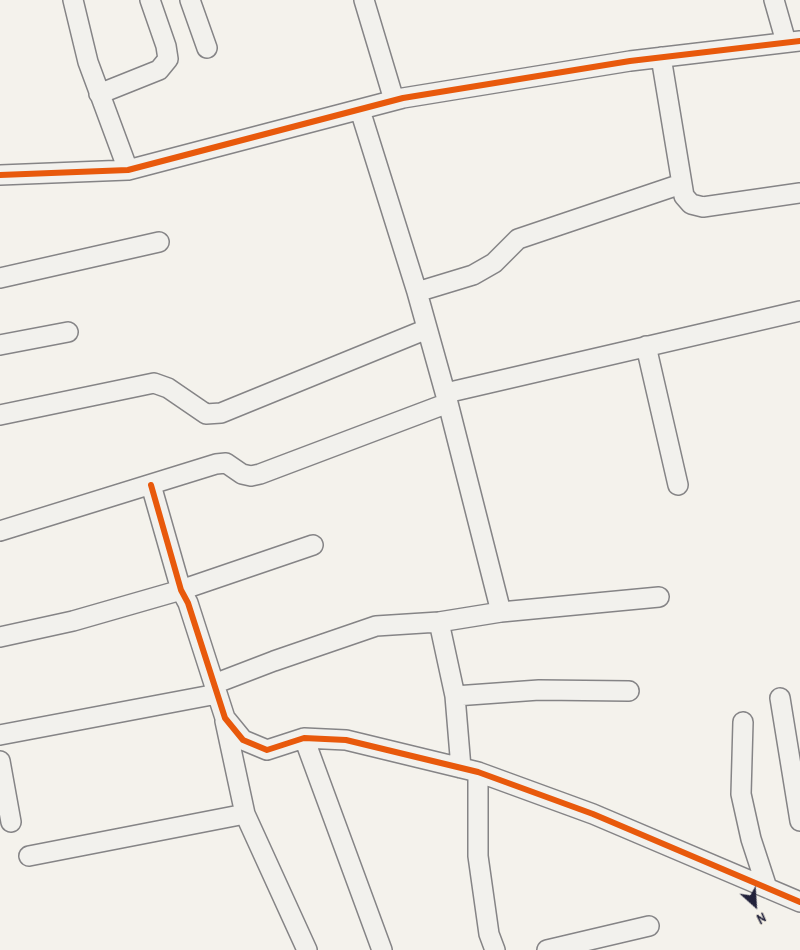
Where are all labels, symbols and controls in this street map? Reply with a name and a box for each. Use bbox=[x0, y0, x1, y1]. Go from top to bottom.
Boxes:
north arrow bbox=[730, 880, 780, 930]
text: N bbox=[754, 909, 769, 929]

